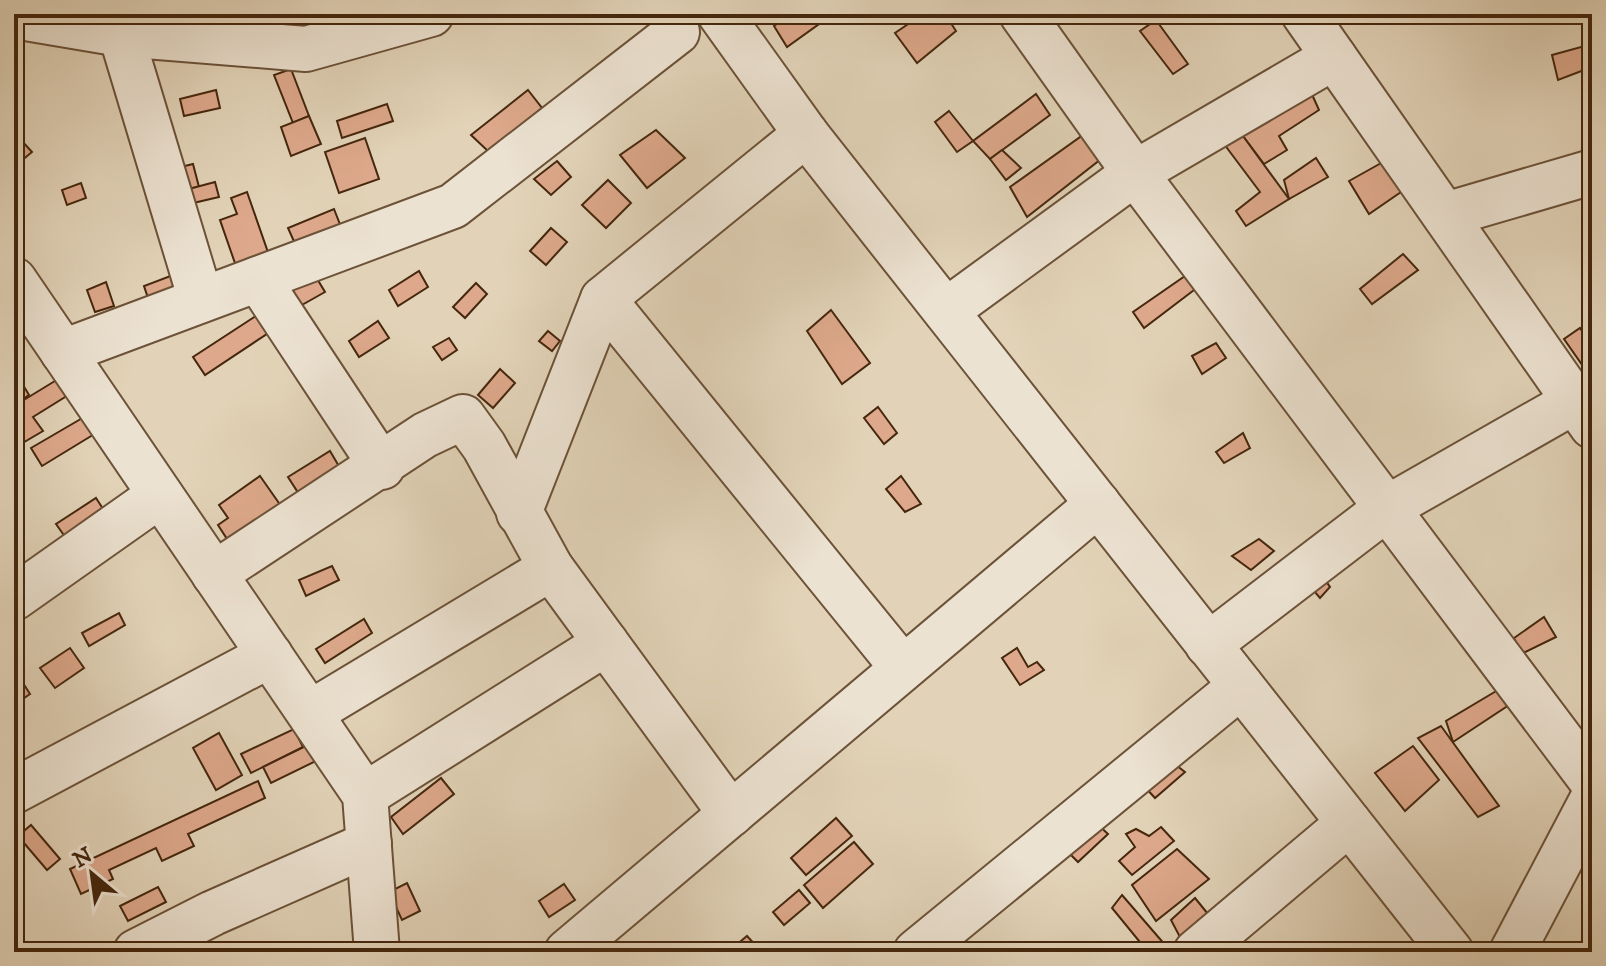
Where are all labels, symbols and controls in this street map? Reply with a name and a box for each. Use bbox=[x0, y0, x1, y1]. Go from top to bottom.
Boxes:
north arrow bbox=[52, 834, 132, 914]
text: N bbox=[69, 842, 97, 874]

